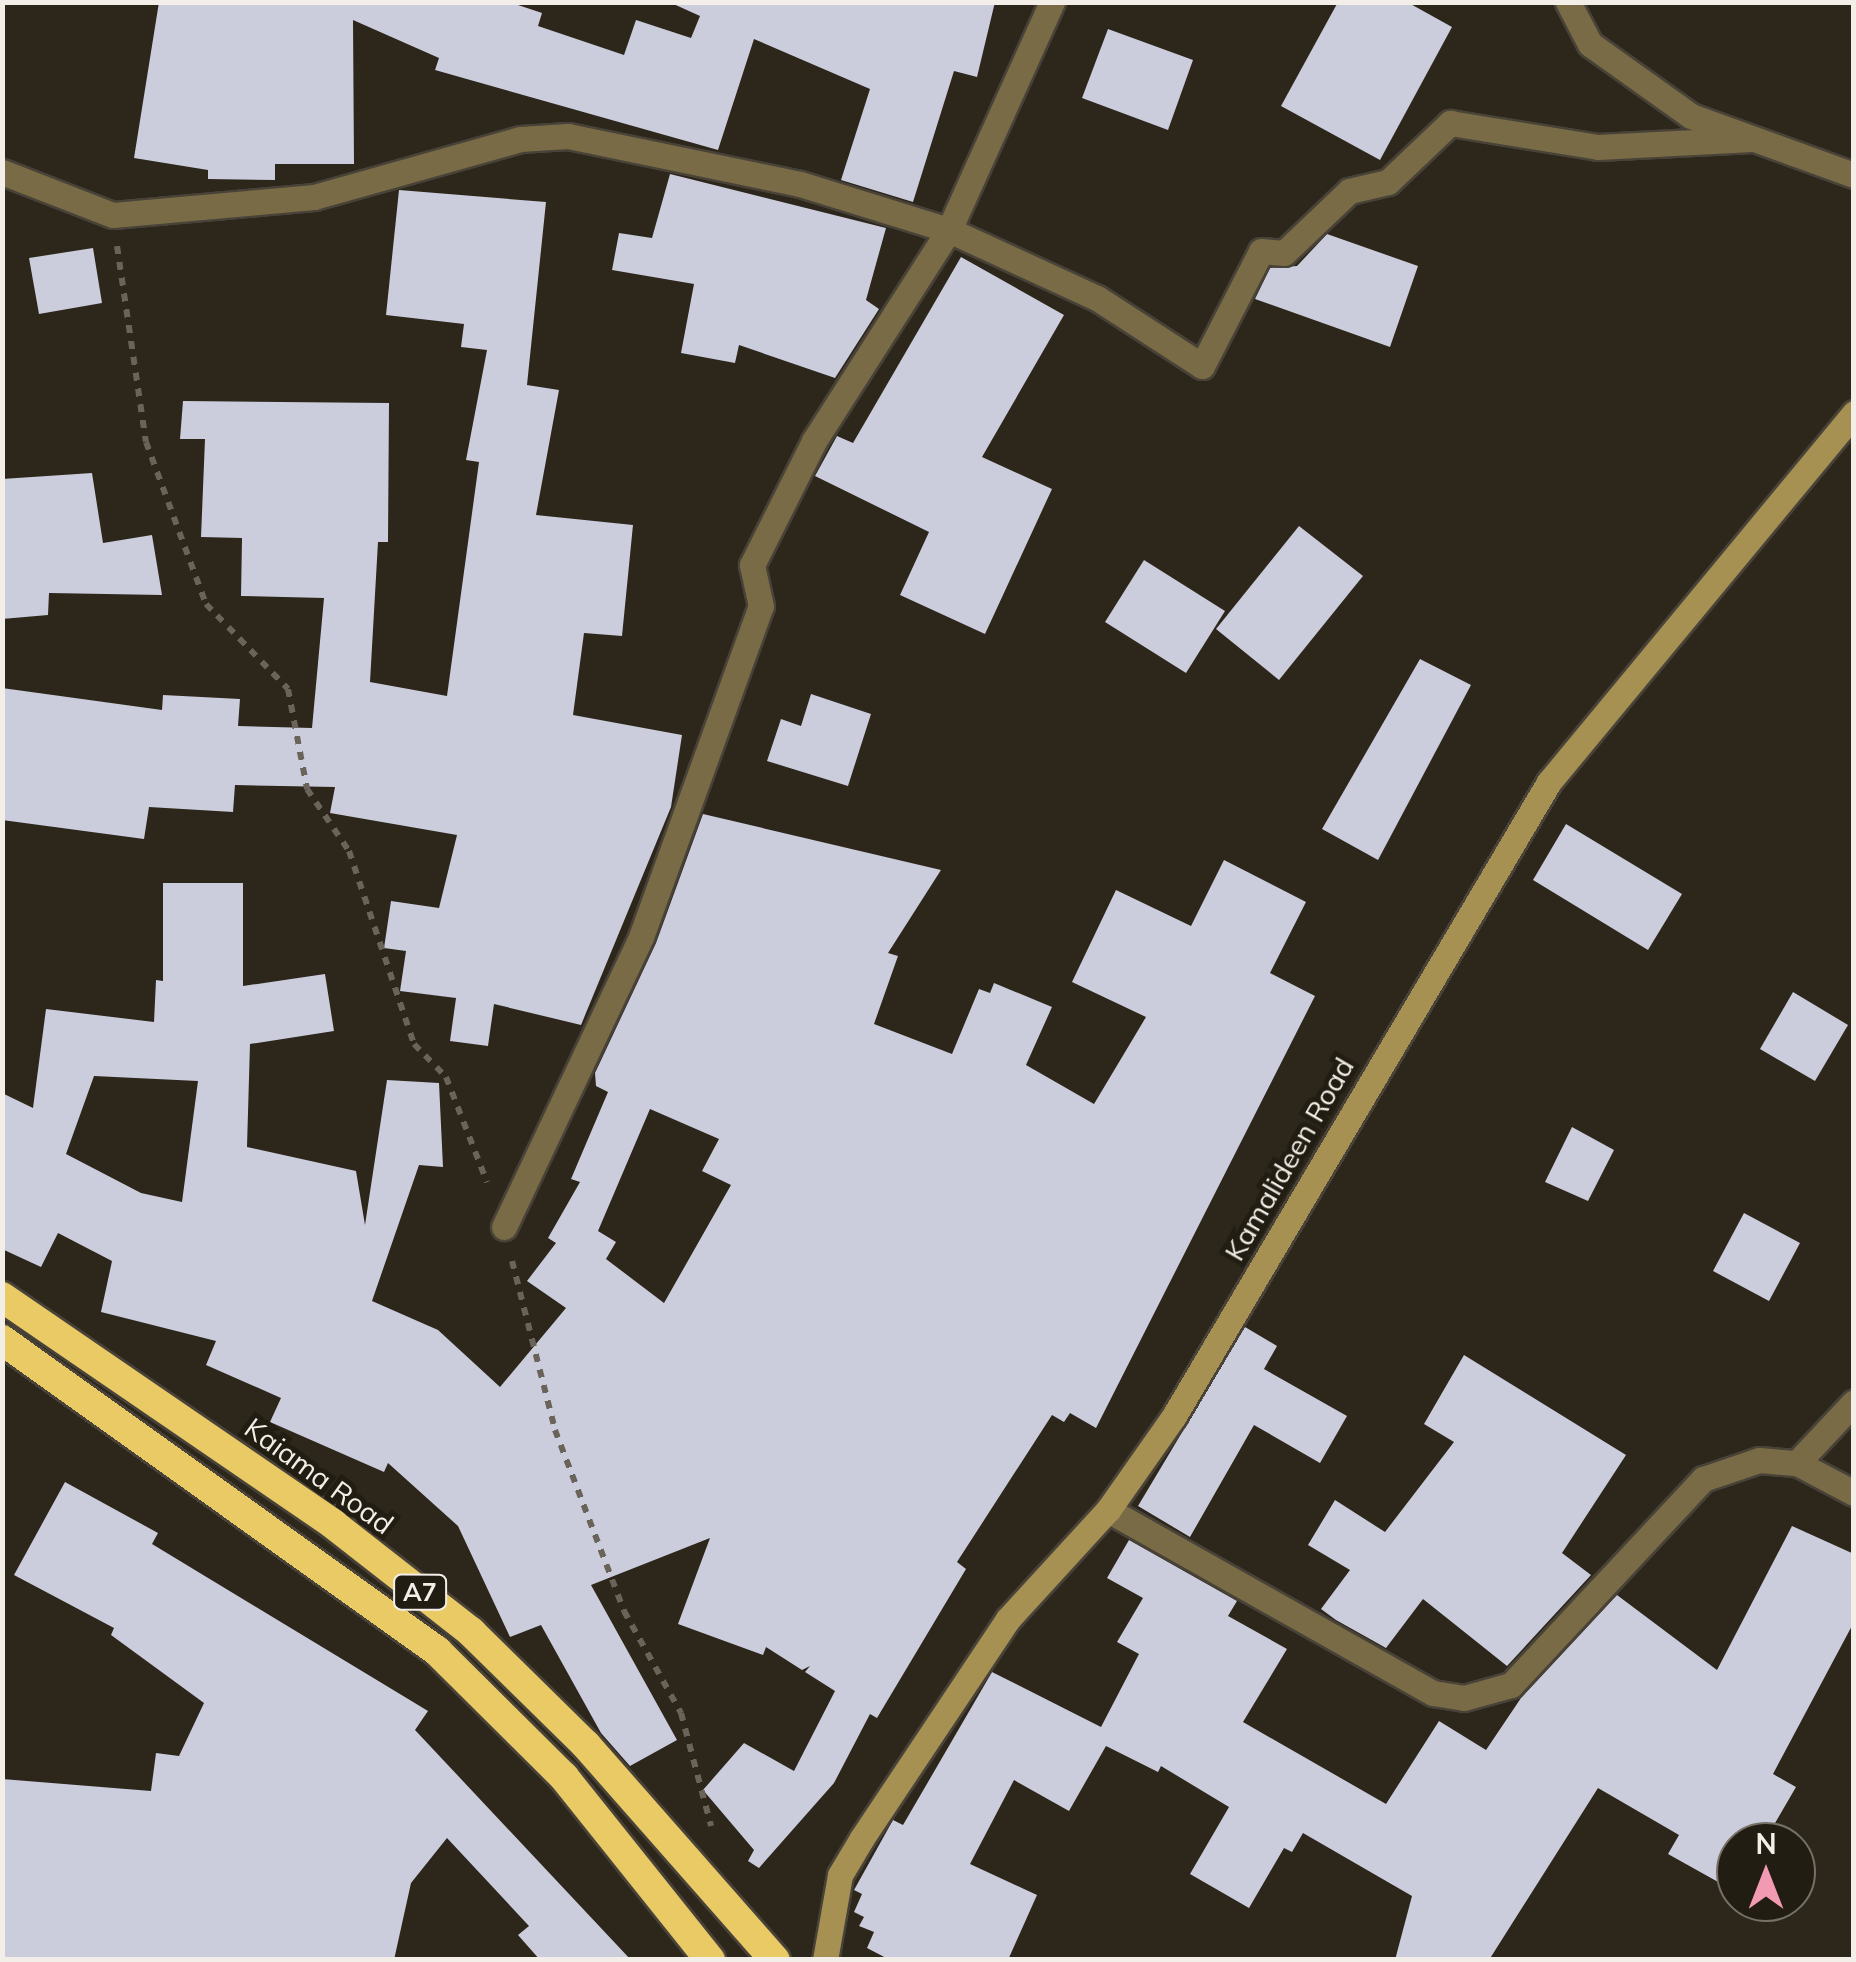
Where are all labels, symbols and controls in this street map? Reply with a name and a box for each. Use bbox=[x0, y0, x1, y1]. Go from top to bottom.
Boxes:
street label: Kamalideen Road bbox=[1217, 1051, 1361, 1267]
street label: Kaiama Road bbox=[238, 1411, 400, 1541]
road number: A7 bbox=[392, 1572, 448, 1612]
north arrow bbox=[1716, 1822, 1816, 1922]
text: N bbox=[1755, 1826, 1777, 1861]

